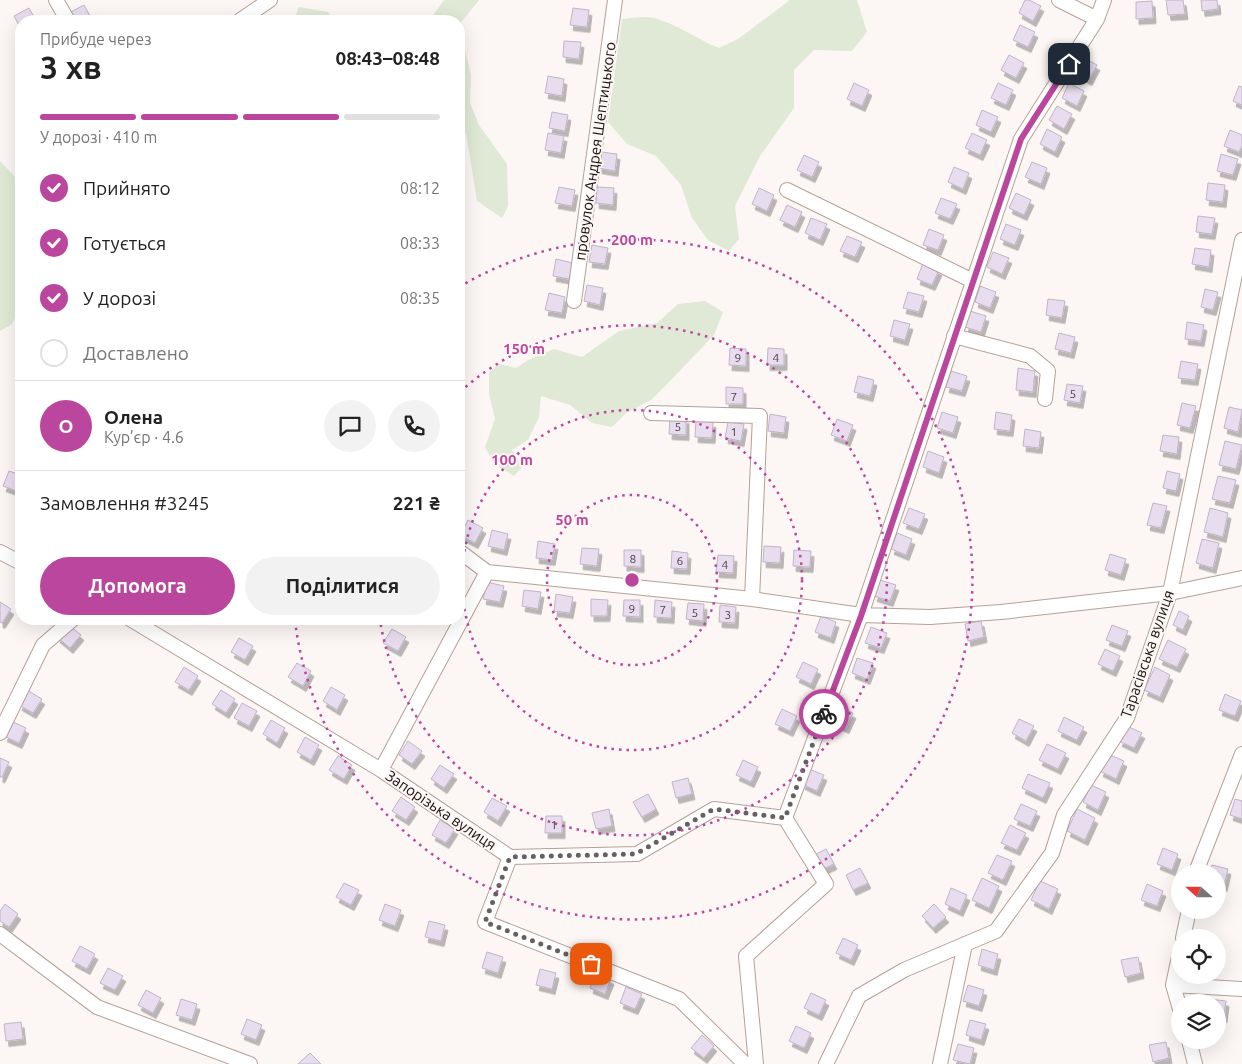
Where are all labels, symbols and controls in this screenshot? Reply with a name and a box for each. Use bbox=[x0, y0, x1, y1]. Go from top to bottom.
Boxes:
text: Прибуде через bbox=[40, 30, 152, 48]
street label: провулок Андрея Шептицького bbox=[571, 41, 619, 261]
pin bbox=[1048, 43, 1090, 85]
text: 08:43–08:48 bbox=[335, 47, 440, 69]
text: 3 хв bbox=[40, 49, 102, 85]
icon: home bbox=[1055, 50, 1083, 78]
text: У дорозі · 410 m bbox=[40, 128, 157, 146]
icon: check bbox=[40, 174, 68, 202]
text: Прийнято bbox=[83, 177, 171, 199]
text: 08:12 bbox=[400, 179, 440, 197]
icon: check bbox=[40, 229, 68, 257]
text: 200 m bbox=[611, 231, 653, 248]
text: Готується bbox=[83, 232, 166, 254]
text: 08:33 bbox=[400, 234, 440, 252]
icon: check bbox=[40, 284, 68, 312]
text: У дорозі bbox=[83, 287, 156, 309]
text: 08:35 bbox=[400, 289, 440, 307]
text: 150 m bbox=[503, 340, 545, 357]
text: Доставлено bbox=[83, 342, 189, 364]
house number: 9 bbox=[735, 351, 741, 364]
house number: 4 bbox=[773, 351, 780, 364]
house number: 5 bbox=[1070, 387, 1076, 400]
house number: 7 bbox=[731, 390, 737, 403]
button: chat bbox=[324, 400, 376, 452]
button: phone bbox=[388, 400, 440, 452]
text: Олена bbox=[104, 406, 163, 428]
text: О bbox=[59, 415, 73, 437]
house number: 5 bbox=[675, 420, 681, 433]
house number: 1 bbox=[731, 425, 737, 438]
text: Кур’єр · 4.6 bbox=[104, 428, 184, 446]
text: 100 m bbox=[491, 451, 533, 468]
text: Замовлення #3245 bbox=[40, 492, 210, 514]
text: 221 ₴ bbox=[393, 492, 440, 514]
text: 50 m bbox=[555, 511, 589, 528]
house number: 8 bbox=[630, 552, 637, 565]
house number: 6 bbox=[677, 554, 684, 567]
button: Допомога bbox=[40, 557, 235, 615]
button: Поділитися bbox=[245, 557, 440, 615]
house number: 4 bbox=[722, 558, 729, 571]
centre of rings bbox=[623, 571, 641, 589]
street label: Тарасівська вулиця bbox=[1117, 588, 1177, 720]
house number: 9 bbox=[629, 602, 635, 615]
house number: 7 bbox=[660, 603, 666, 616]
house number: 5 bbox=[692, 606, 698, 619]
house number: 3 bbox=[725, 608, 731, 621]
courier bbox=[799, 689, 849, 739]
icon: bike bbox=[810, 700, 838, 728]
street label: Запорізька вулиця bbox=[383, 767, 499, 853]
house number: 1 bbox=[551, 818, 557, 831]
north arrow bbox=[1171, 864, 1226, 919]
map controls bbox=[1171, 864, 1226, 1049]
button: locate bbox=[1171, 929, 1226, 984]
pin bbox=[570, 943, 612, 985]
icon: bag bbox=[577, 950, 605, 978]
button: layers bbox=[1171, 994, 1226, 1049]

